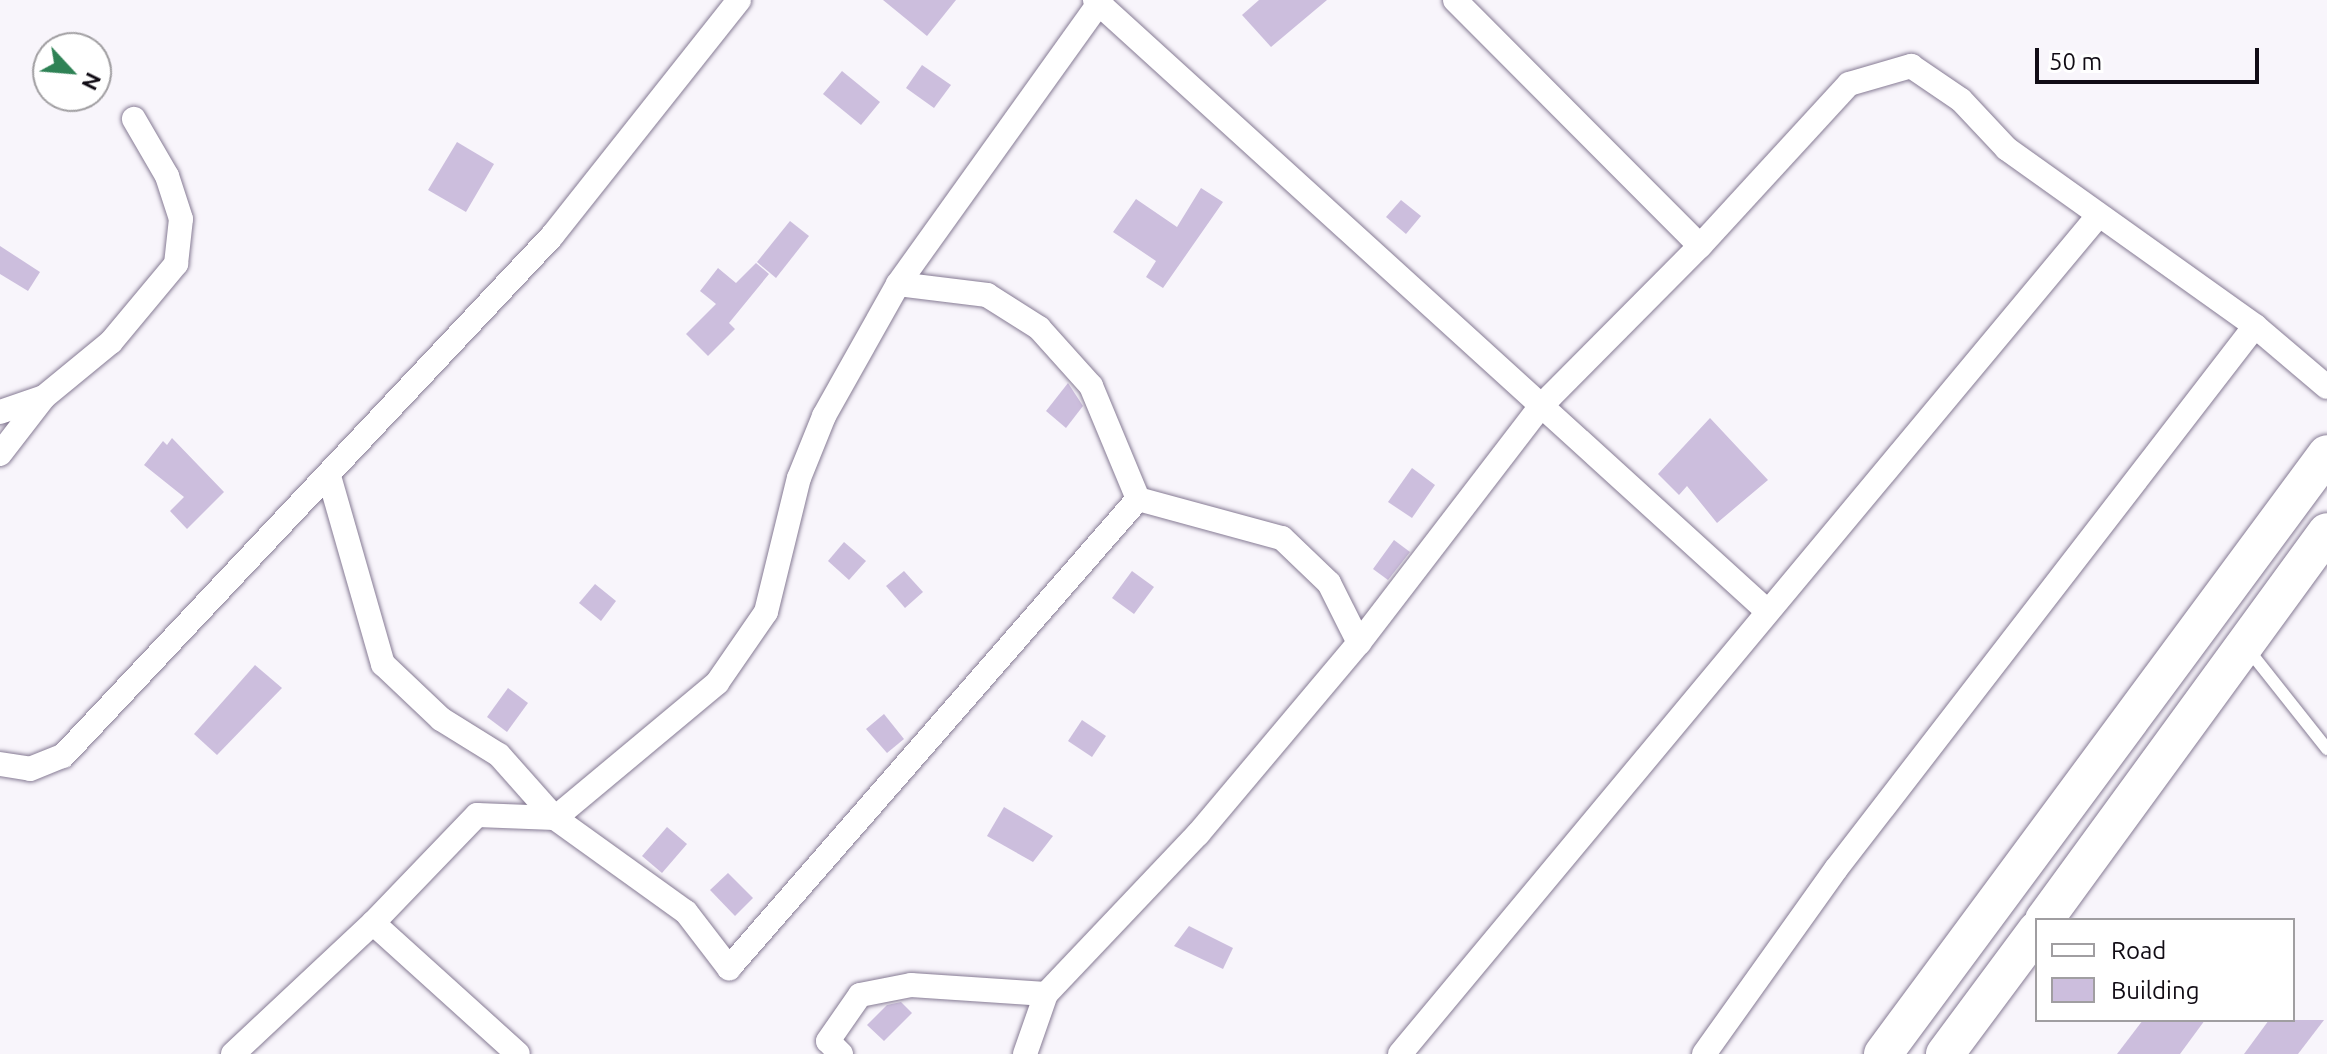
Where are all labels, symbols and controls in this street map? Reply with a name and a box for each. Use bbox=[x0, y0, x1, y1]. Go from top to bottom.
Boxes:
north arrow bbox=[32, 32, 112, 112]
scale bar bbox=[2039, 32, 2263, 82]
text: 50 m bbox=[2049, 48, 2102, 75]
text: N bbox=[77, 69, 107, 95]
legend bbox=[2035, 918, 2295, 1022]
text: Road bbox=[2111, 937, 2166, 964]
text: Building bbox=[2111, 977, 2199, 1004]

